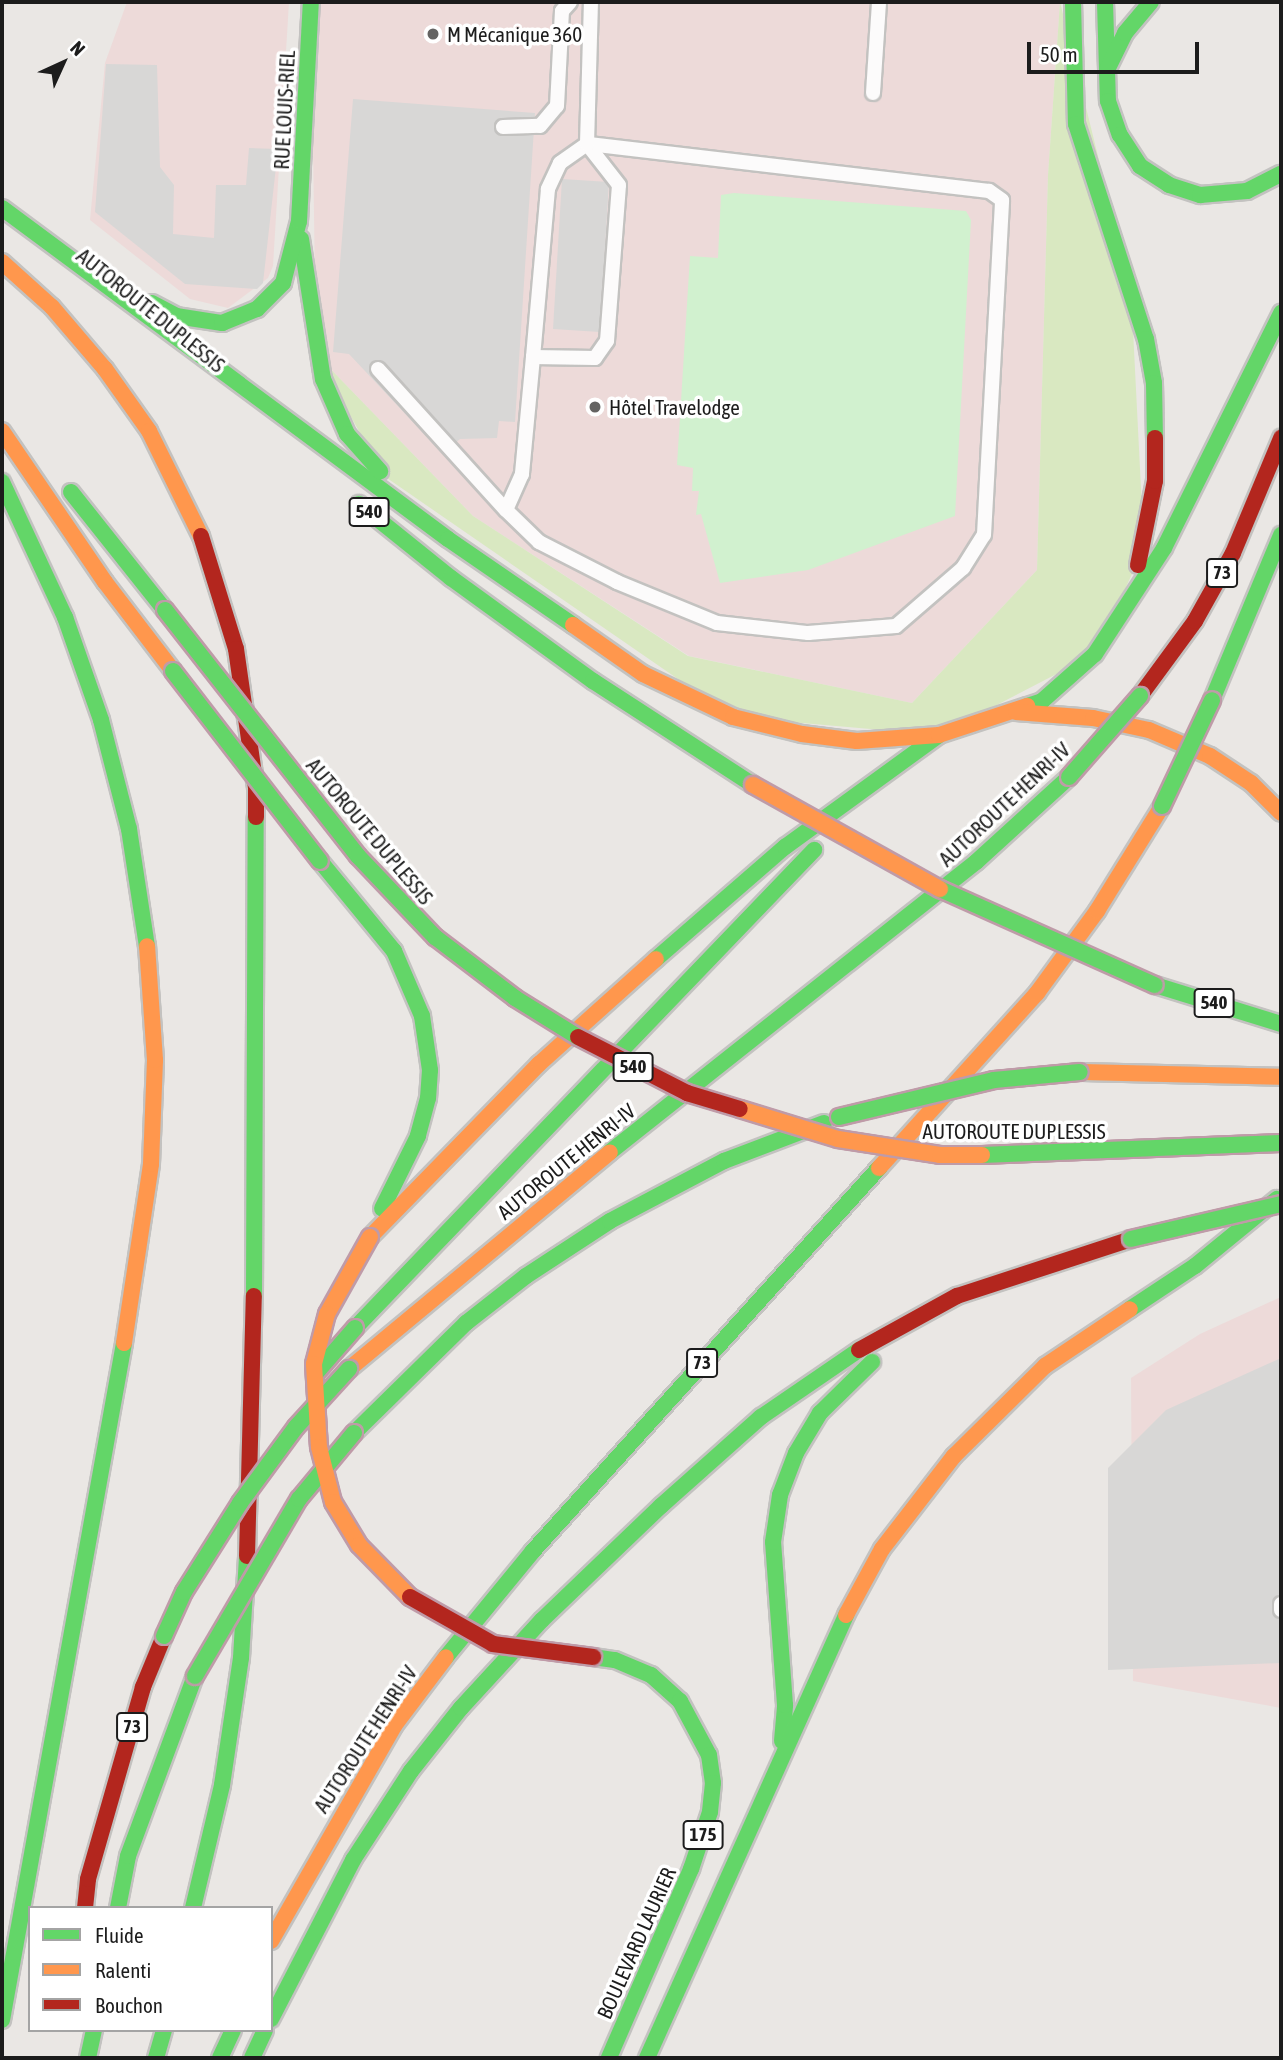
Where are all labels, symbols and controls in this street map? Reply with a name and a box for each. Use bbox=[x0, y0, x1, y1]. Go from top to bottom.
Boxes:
place label: M Mécanique 360 bbox=[447, 21, 582, 47]
marker: M Mécanique 360 bbox=[425, 26, 441, 42]
north arrow bbox=[28, 28, 98, 98]
scale bar bbox=[1031, 28, 1202, 72]
text: N bbox=[66, 36, 90, 60]
text: 50 m bbox=[1040, 42, 1078, 66]
street label: RUE LOUIS-RIEL bbox=[268, 50, 300, 170]
street label: AUTOROUTE DUPLESSIS bbox=[72, 243, 230, 377]
place label: Hôtel Travelodge bbox=[609, 394, 740, 420]
marker: Hôtel Travelodge bbox=[587, 399, 603, 415]
road number: 540 bbox=[348, 496, 390, 527]
road number: 73 bbox=[1204, 558, 1240, 588]
street label: AUTOROUTE HENRI-IV bbox=[933, 737, 1075, 871]
street label: AUTOROUTE DUPLESSIS bbox=[302, 753, 438, 909]
road number: 540 bbox=[1193, 987, 1235, 1018]
road number: 540 bbox=[612, 1051, 654, 1082]
street label: AUTOROUTE HENRI-IV bbox=[492, 1098, 640, 1224]
street label: AUTOROUTE DUPLESSIS bbox=[922, 1118, 1106, 1144]
road number: 73 bbox=[684, 1348, 720, 1378]
street label: AUTOROUTE HENRI-IV bbox=[308, 1661, 422, 1817]
road number: 73 bbox=[114, 1712, 150, 1742]
road number: 175 bbox=[682, 1820, 724, 1851]
street label: BOULEVARD LAURIER bbox=[591, 1863, 681, 2023]
legend bbox=[28, 1906, 273, 2032]
text: Fluide bbox=[95, 1923, 144, 1947]
text: Ralenti bbox=[95, 1958, 151, 1982]
text: Bouchon bbox=[95, 1993, 163, 2017]

